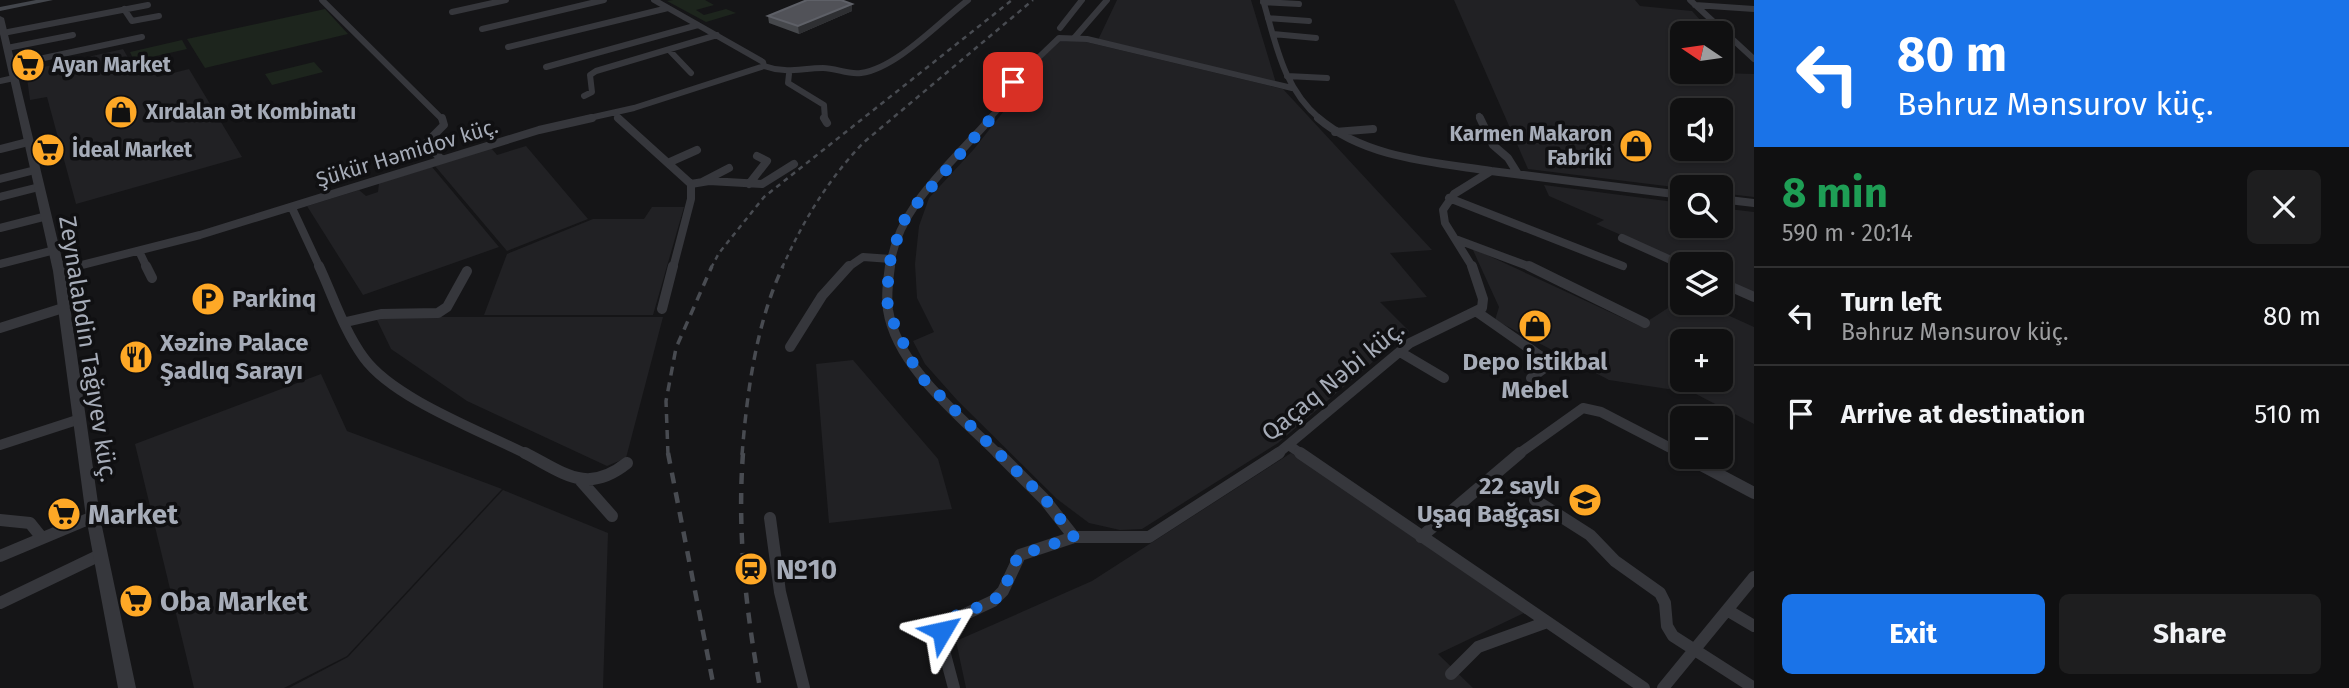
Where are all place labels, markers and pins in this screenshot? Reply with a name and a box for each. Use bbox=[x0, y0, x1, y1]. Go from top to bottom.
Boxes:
supermarket icon: Ayan Market bbox=[9, 46, 47, 84]
place label: Ayan Market bbox=[51, 52, 172, 78]
pin bbox=[983, 52, 1043, 112]
shop icon: Xırdalan Ət Kombinatı bbox=[102, 93, 140, 131]
place label: Xırdalan Ət Kombinatı bbox=[145, 99, 356, 125]
place label: Karmen Makaron Fabriki bbox=[1450, 121, 1612, 171]
shop icon: Karmen Makaron Fabriki bbox=[1617, 127, 1655, 165]
supermarket icon: İdeal Market bbox=[29, 131, 67, 169]
place label: İdeal Market bbox=[72, 136, 193, 163]
parking icon: Parkinq bbox=[189, 280, 227, 318]
place label: Parkinq bbox=[232, 285, 316, 313]
shop icon: Depo İstikbal Mebel bbox=[1516, 307, 1554, 345]
place label: Xәzinә Palace Şadlıq Sarayı bbox=[159, 329, 308, 387]
restaurant icon: Xәzinә Palace Şadlıq Sarayı bbox=[117, 338, 155, 376]
place label: Depo İstikbal Mebel bbox=[1463, 347, 1608, 404]
place label: 22 saylı Uşaq Bağçası bbox=[1417, 472, 1560, 529]
school or university icon: 22 saylı Uşaq Bağçası bbox=[1566, 481, 1604, 519]
supermarket icon: Market bbox=[45, 495, 83, 533]
place label: Market bbox=[88, 498, 179, 531]
station icon: №10 bbox=[732, 550, 770, 588]
place label: №10 bbox=[776, 553, 837, 586]
supermarket icon: Oba Market bbox=[117, 582, 155, 620]
place label: Oba Market bbox=[160, 585, 309, 618]

